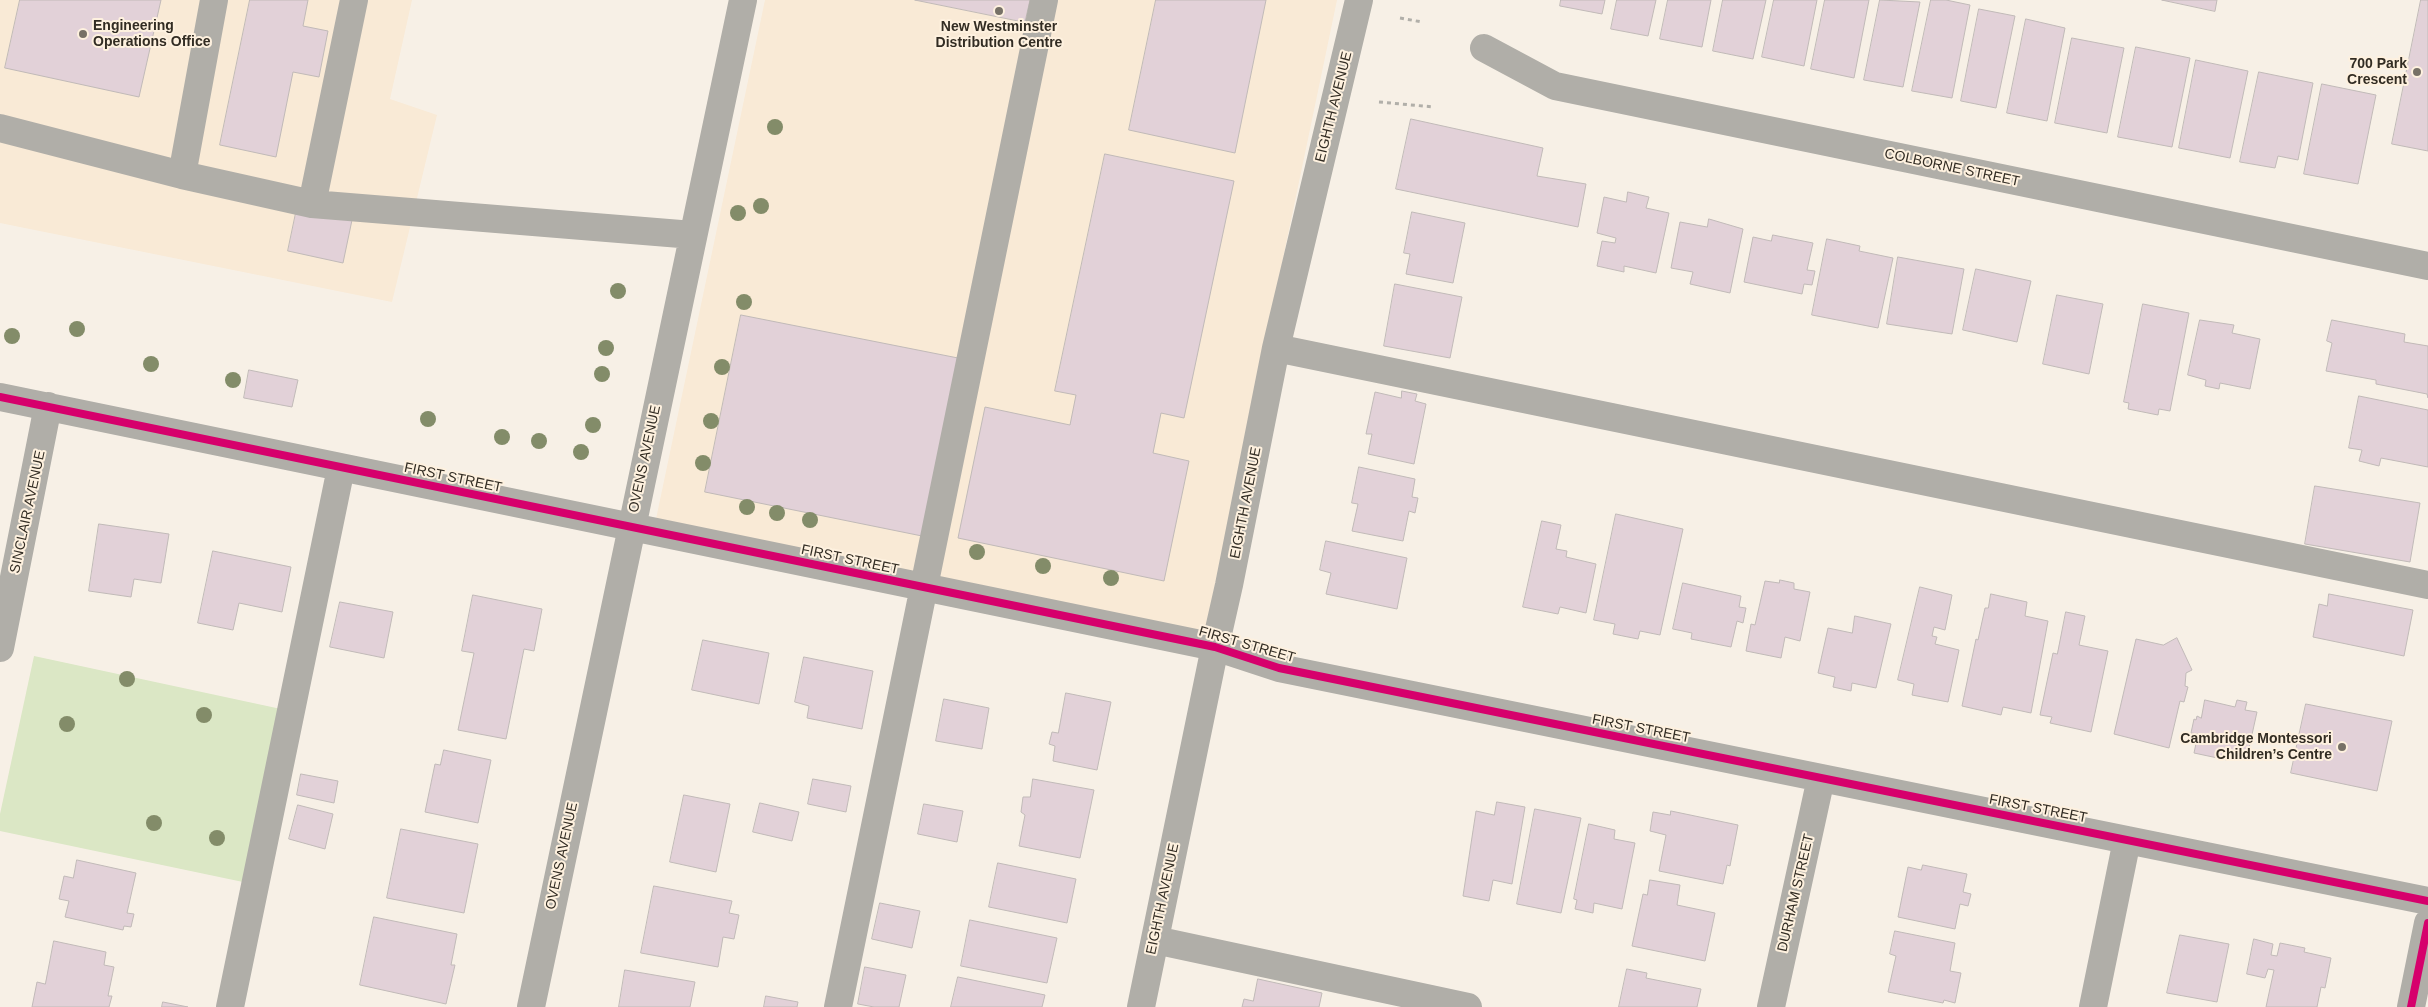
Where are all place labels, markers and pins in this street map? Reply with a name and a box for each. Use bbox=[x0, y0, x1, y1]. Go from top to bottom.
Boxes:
marker: New Westminster Distribution Centre bbox=[993, 5, 1005, 17]
place label: Engineering Operations Office bbox=[93, 18, 210, 50]
place label: New Westminster Distribution Centre bbox=[936, 19, 1062, 52]
marker: Engineering Operations Office bbox=[77, 28, 89, 40]
place label: 700 Park Crescent bbox=[2347, 56, 2407, 88]
marker: 700 Park Crescent bbox=[2411, 66, 2423, 78]
place label: Cambridge Montessori Children’s Centre bbox=[2180, 731, 2332, 764]
marker: Cambridge Montessori Children’s Centre bbox=[2336, 741, 2348, 753]

